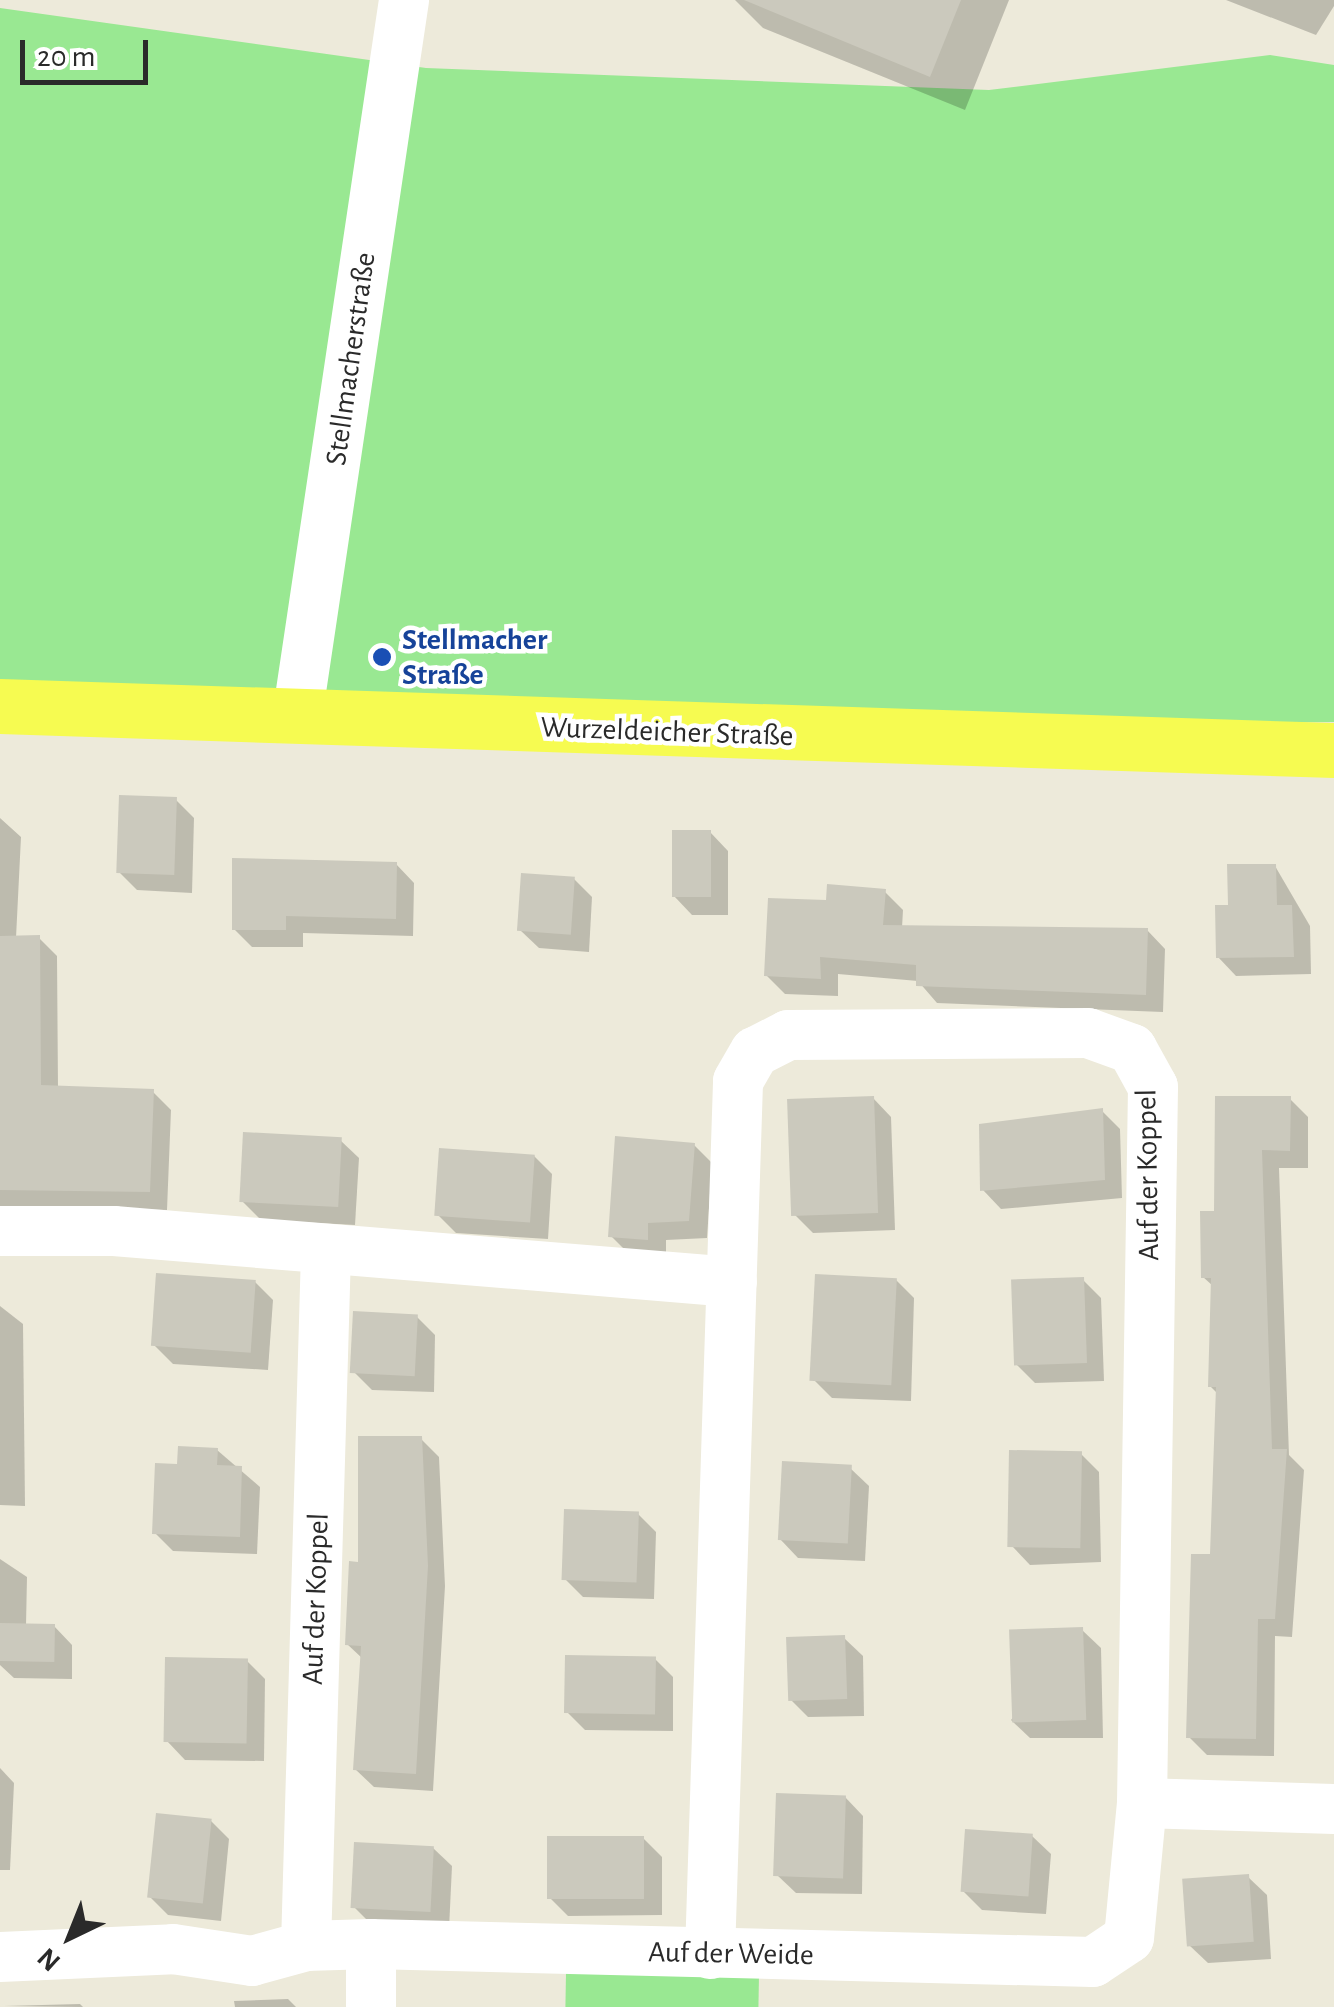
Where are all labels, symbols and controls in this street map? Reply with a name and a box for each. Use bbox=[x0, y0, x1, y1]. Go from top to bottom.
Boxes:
scale bar bbox=[25, 20, 152, 82]
text: 20 m bbox=[37, 42, 95, 72]
street label: Stellmacherstraße bbox=[318, 250, 384, 468]
place label: Stellmacher Straße bbox=[402, 622, 547, 692]
marker: Stellmacher Straße bbox=[371, 646, 393, 668]
street label: Wurzeldeicher Straße bbox=[540, 710, 794, 754]
street label: Auf der Koppel bbox=[1129, 1089, 1167, 1261]
street label: Auf der Koppel bbox=[295, 1512, 337, 1686]
north arrow bbox=[20, 1887, 120, 1987]
street label: Auf der Weide bbox=[648, 1935, 814, 1973]
text: N bbox=[33, 1942, 66, 1976]

